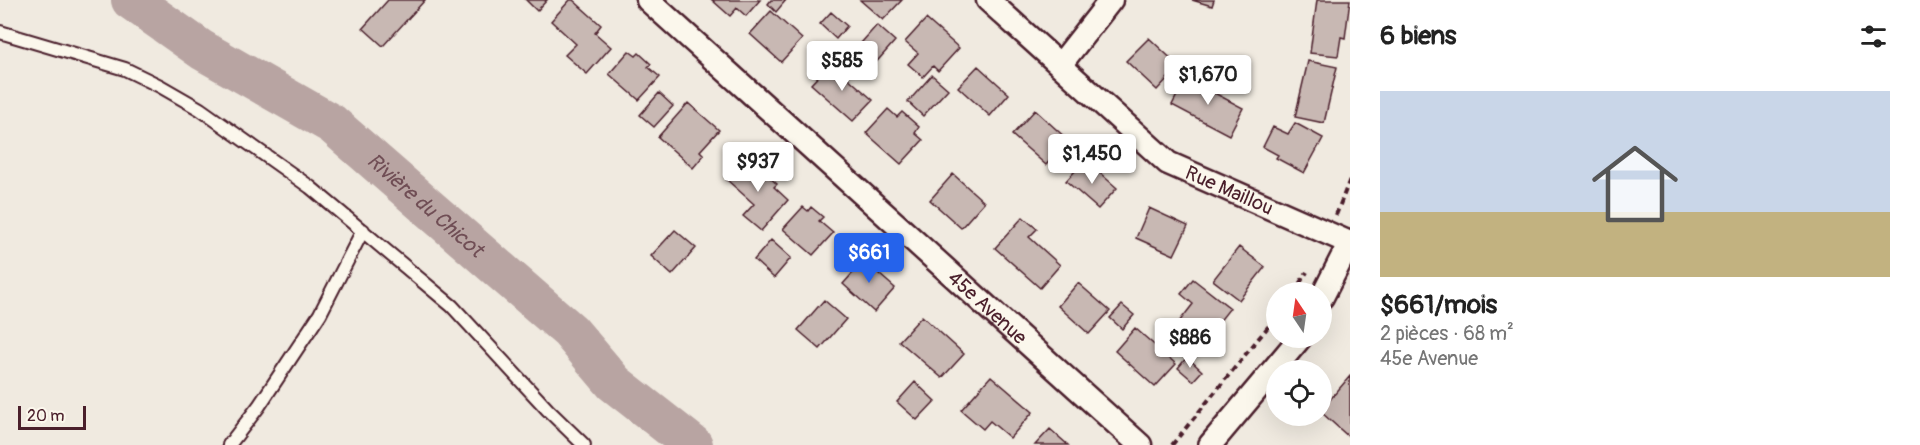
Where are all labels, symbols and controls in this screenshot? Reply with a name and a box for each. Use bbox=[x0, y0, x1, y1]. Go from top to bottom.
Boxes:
text: 6 biens bbox=[1380, 20, 1456, 52]
icon: filters bbox=[1857, 20, 1890, 53]
pin: $585 bbox=[806, 41, 878, 92]
text: $585 bbox=[821, 48, 863, 73]
pin: $1,670 bbox=[1159, 55, 1257, 106]
text: $1,670 bbox=[1178, 62, 1238, 87]
icon: home bbox=[1581, 130, 1689, 238]
pin: $1,450 bbox=[1043, 134, 1141, 185]
text: $1,450 bbox=[1062, 141, 1122, 166]
pin: $937 bbox=[722, 142, 794, 193]
water label: Rivière du Chicot bbox=[361, 147, 491, 265]
text: $937 bbox=[737, 149, 779, 174]
street label: Rue Maillou bbox=[1182, 160, 1277, 220]
pin: $661 bbox=[833, 233, 905, 284]
text: $661 bbox=[848, 240, 890, 265]
street label: 45e Avenue bbox=[943, 265, 1033, 350]
north arrow bbox=[1266, 282, 1332, 348]
map controls bbox=[1266, 282, 1332, 426]
text: $661/mois bbox=[1380, 289, 1497, 321]
pin: $886 bbox=[1154, 318, 1226, 369]
text: 2 pièces · 68 m² bbox=[1380, 321, 1514, 346]
text: $886 bbox=[1169, 325, 1211, 350]
text: 45e Avenue bbox=[1380, 346, 1478, 371]
button: locate bbox=[1266, 360, 1332, 426]
scale bar bbox=[18, 403, 86, 430]
text: 20 m bbox=[27, 406, 65, 426]

